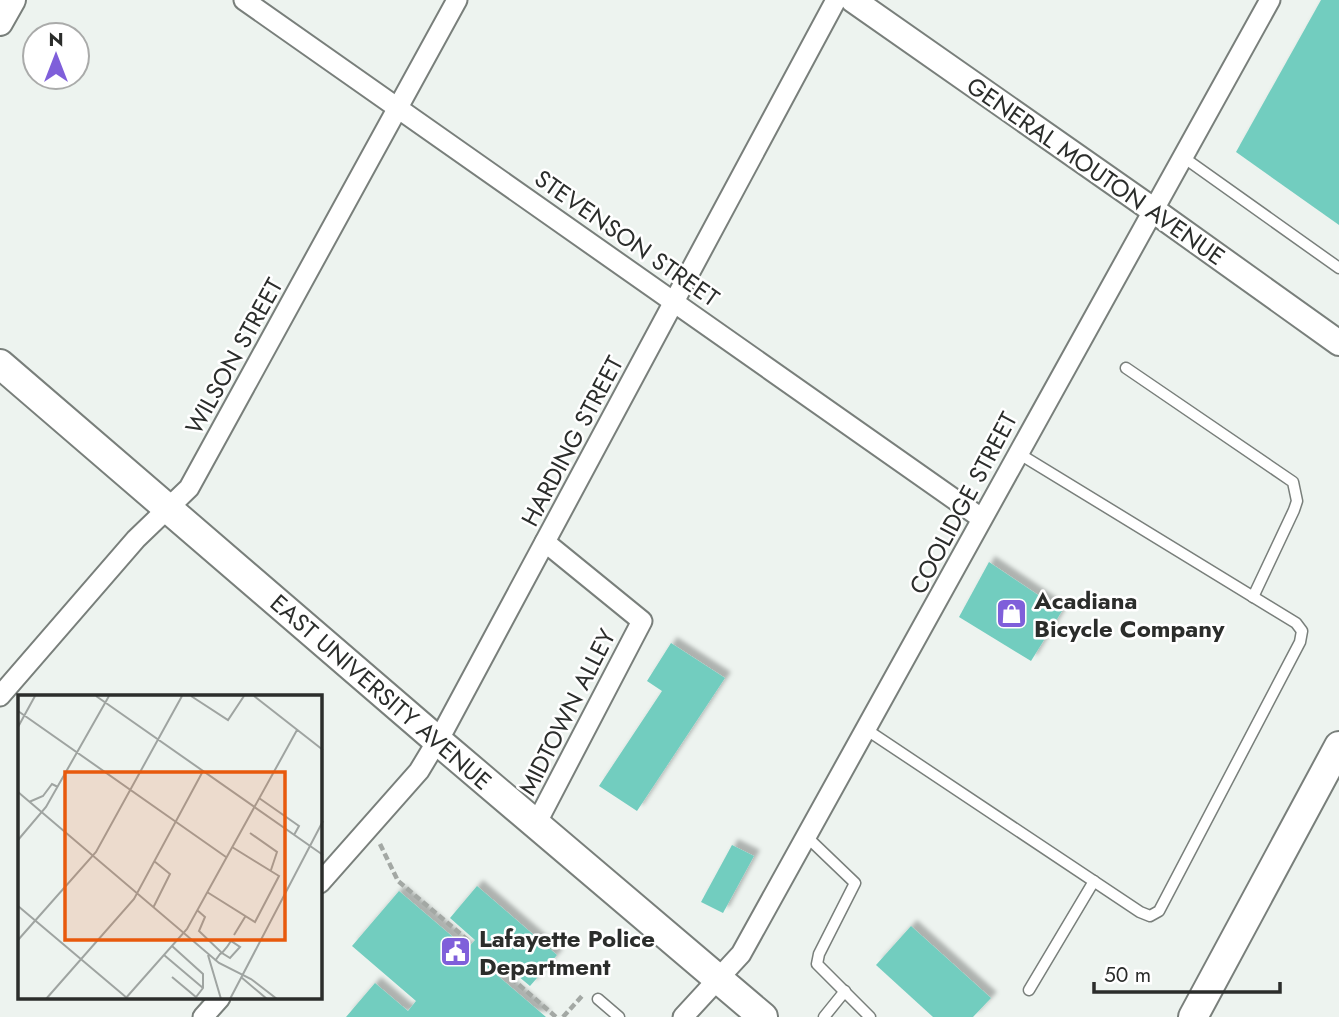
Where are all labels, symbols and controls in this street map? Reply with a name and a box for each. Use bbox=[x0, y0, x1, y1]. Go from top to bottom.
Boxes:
north arrow bbox=[21, 21, 91, 91]
text: N bbox=[48, 26, 64, 53]
street label: GENERAL MOUTON AVENUE bbox=[960, 68, 1232, 274]
street label: STEVENSON STREET bbox=[528, 161, 726, 315]
street label: WILSON STREET bbox=[177, 272, 291, 440]
street label: HARDING STREET bbox=[512, 350, 632, 532]
street label: COOLIDGE STREET bbox=[900, 406, 1026, 600]
place label: Acadiana Bicycle Company bbox=[1033, 583, 1225, 646]
street label: EAST UNIVERSITY AVENUE bbox=[263, 586, 499, 798]
shop icon: Acadiana Bicycle Company bbox=[994, 597, 1028, 631]
street label: MIDTOWN ALLEY bbox=[510, 622, 624, 801]
inset map bbox=[18, 695, 322, 1000]
place label: Lafayette Police Department bbox=[479, 921, 655, 984]
public building icon: Lafayette Police Department bbox=[439, 935, 473, 969]
scale bar bbox=[1094, 950, 1280, 994]
text: 50 m bbox=[1104, 960, 1151, 990]

